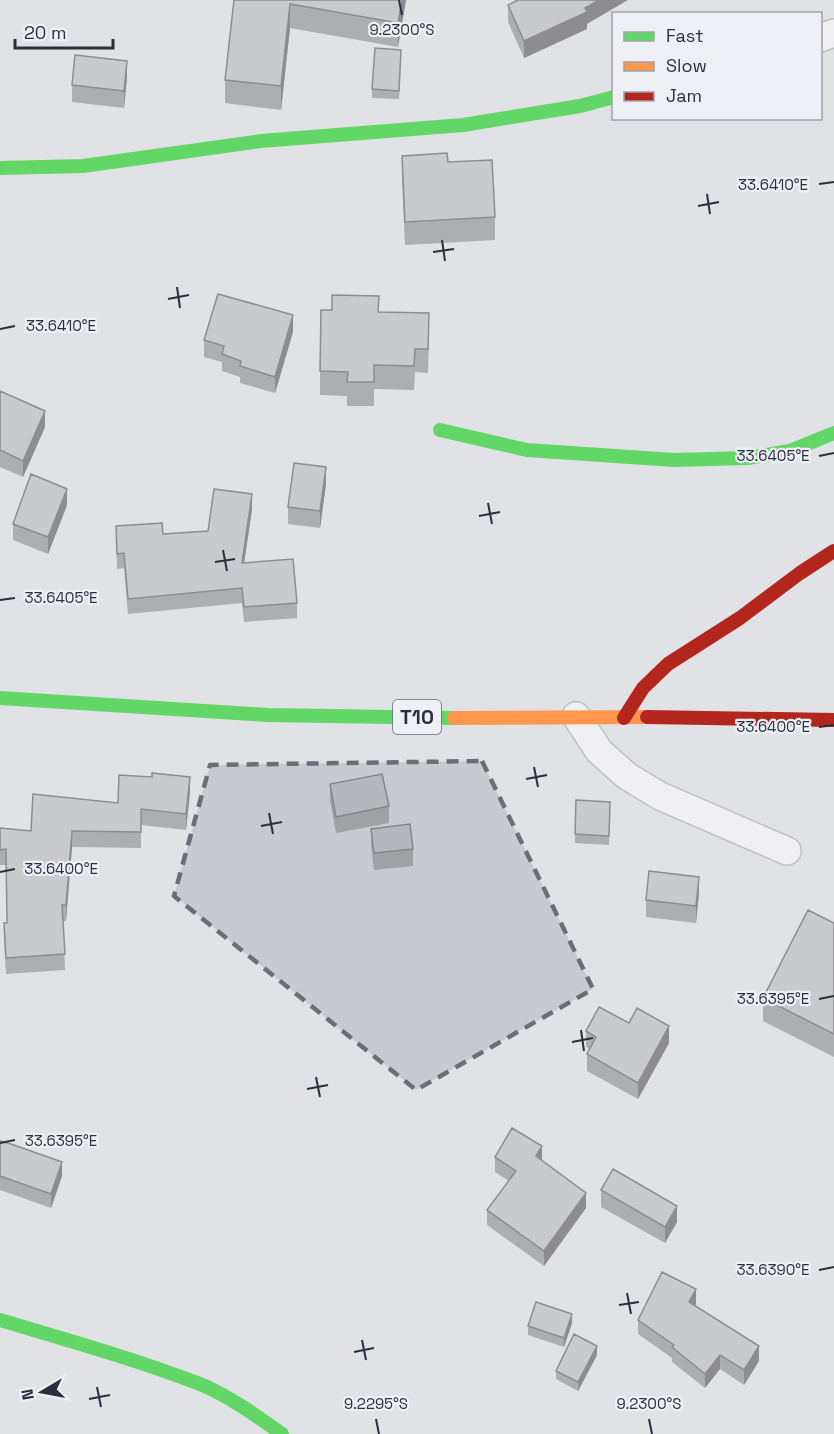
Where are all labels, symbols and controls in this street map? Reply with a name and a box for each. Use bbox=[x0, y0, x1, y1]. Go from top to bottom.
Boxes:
scale bar bbox=[15, 12, 112, 50]
legend bbox=[612, 12, 822, 120]
text: 9.2300°S bbox=[369, 20, 435, 39]
text: 20 m bbox=[24, 21, 67, 44]
text: Fast bbox=[666, 24, 703, 47]
text: Slow bbox=[666, 54, 707, 77]
text: Jam bbox=[666, 84, 702, 107]
text: 33.6410°E bbox=[738, 175, 808, 194]
text: 33.6410°E bbox=[26, 316, 96, 335]
text: 33.6405°E bbox=[736, 446, 810, 465]
text: 33.6405°E bbox=[24, 588, 98, 607]
road number: T10 bbox=[393, 700, 441, 734]
text: 33.6400°E bbox=[736, 717, 810, 736]
text: 33.6400°E bbox=[24, 859, 98, 878]
text: 33.6395°E bbox=[737, 989, 809, 1008]
text: 33.6395°E bbox=[25, 1131, 97, 1150]
text: 33.6390°E bbox=[737, 1260, 809, 1279]
north arrow bbox=[12, 1362, 72, 1422]
text: N bbox=[16, 1387, 39, 1402]
text: 9.2295°S bbox=[344, 1394, 408, 1413]
text: 9.2300°S bbox=[616, 1394, 682, 1413]

